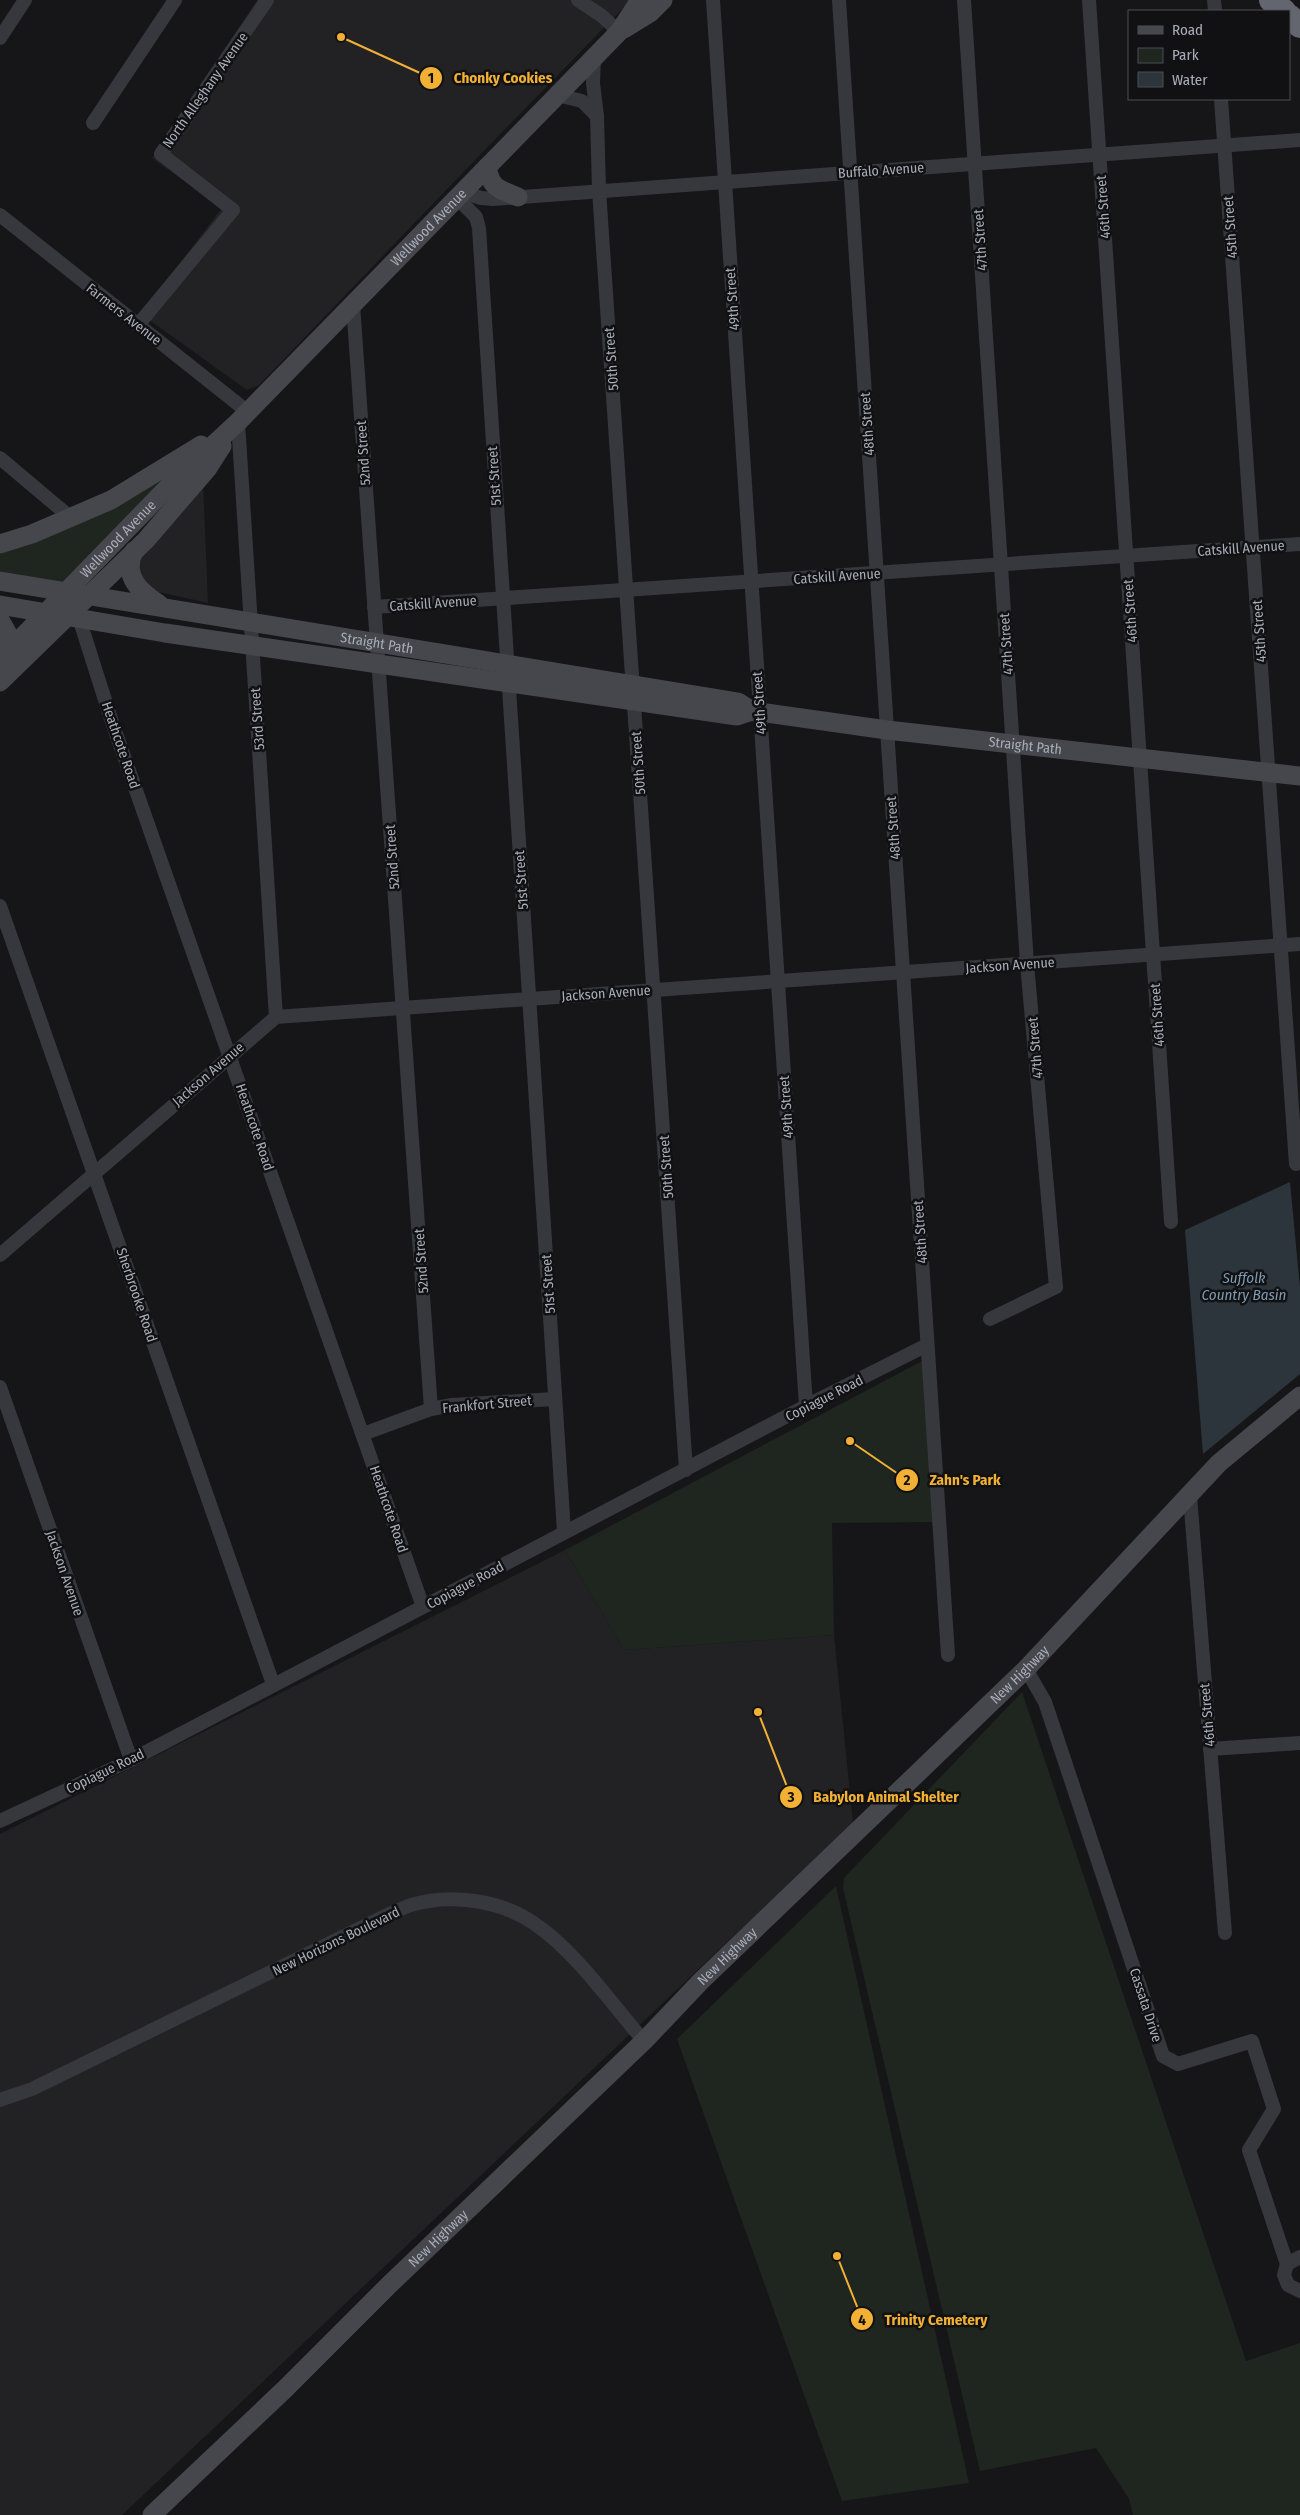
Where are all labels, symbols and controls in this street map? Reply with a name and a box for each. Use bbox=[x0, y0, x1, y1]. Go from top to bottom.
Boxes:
legend bbox=[1128, 10, 1290, 100]
text: Road bbox=[1172, 21, 1203, 39]
street label: North Alleghany Avenue bbox=[159, 29, 252, 151]
text: Park bbox=[1172, 46, 1199, 64]
callout: Chonky Cookies bbox=[419, 63, 562, 93]
text: 1 bbox=[428, 69, 434, 87]
text: Chonky Cookies bbox=[454, 69, 553, 87]
text: Water bbox=[1172, 71, 1208, 89]
street label: Buffalo Avenue bbox=[837, 159, 925, 182]
street label: 46th Street bbox=[1093, 174, 1114, 239]
street label: Wellwood Avenue bbox=[387, 185, 470, 270]
street label: 45th Street bbox=[1220, 195, 1241, 259]
street label: 47th Street bbox=[970, 208, 991, 271]
street label: 49th Street bbox=[722, 267, 743, 331]
street label: Farmers Avenue bbox=[83, 280, 165, 349]
street label: 50th Street bbox=[601, 326, 622, 391]
street label: 48th Street bbox=[857, 391, 878, 456]
street label: 52nd Street bbox=[353, 420, 374, 486]
street label: 51st Street bbox=[484, 445, 505, 506]
street label: Wellwood Avenue bbox=[77, 497, 160, 581]
street label: Catskill Avenue bbox=[1197, 537, 1285, 560]
street label: Catskill Avenue bbox=[793, 565, 881, 588]
street label: 46th Street bbox=[1120, 578, 1141, 643]
street label: Catskill Avenue bbox=[389, 592, 477, 615]
street label: 45th Street bbox=[1249, 599, 1270, 663]
street label: 47th Street bbox=[996, 612, 1017, 675]
street label: Straight Path bbox=[339, 629, 415, 658]
street label: 49th Street bbox=[749, 671, 770, 735]
street label: 53rd Street bbox=[247, 687, 268, 751]
street label: Heathcote Road bbox=[98, 699, 143, 791]
street label: 50th Street bbox=[628, 730, 649, 795]
street label: Straight Path bbox=[988, 733, 1063, 758]
street label: 48th Street bbox=[883, 795, 904, 860]
street label: 52nd Street bbox=[382, 824, 403, 890]
street label: 51st Street bbox=[511, 849, 532, 910]
street label: Jackson Avenue bbox=[965, 954, 1055, 977]
street label: Jackson Avenue bbox=[561, 982, 651, 1005]
street label: 46th Street bbox=[1147, 982, 1168, 1047]
street label: 47th Street bbox=[1024, 1016, 1047, 1080]
street label: Jackson Avenue bbox=[169, 1039, 248, 1110]
street label: 49th Street bbox=[776, 1075, 797, 1139]
street label: Heathcote Road bbox=[232, 1081, 277, 1173]
street label: 50th Street bbox=[656, 1134, 677, 1199]
street label: 48th Street bbox=[910, 1199, 931, 1264]
street label: 52nd Street bbox=[411, 1228, 432, 1294]
street label: Sherbrooke Road bbox=[112, 1246, 161, 1344]
street label: 51st Street bbox=[538, 1253, 559, 1314]
water label: Suffolk Country Basin bbox=[1202, 1269, 1286, 1304]
street label: Copiague Road bbox=[783, 1372, 866, 1425]
street label: Frankfort Street bbox=[442, 1392, 533, 1417]
street label: Heathcote Road bbox=[366, 1463, 411, 1555]
callout: Zahn's Park bbox=[894, 1465, 1010, 1495]
text: 2 bbox=[903, 1471, 911, 1489]
text: Zahn's Park bbox=[929, 1471, 1001, 1489]
street label: Jackson Avenue bbox=[42, 1528, 87, 1618]
street label: Copiague Road bbox=[424, 1558, 507, 1613]
street label: New Highway bbox=[987, 1642, 1053, 1708]
street label: 46th Street bbox=[1196, 1682, 1219, 1747]
street label: Copiague Road bbox=[63, 1745, 147, 1798]
callout: Babylon Animal Shelter bbox=[779, 1782, 969, 1812]
text: 3 bbox=[786, 1788, 795, 1806]
text: Babylon Animal Shelter bbox=[813, 1788, 959, 1806]
street label: New Horizons Boulevard bbox=[270, 1903, 403, 1980]
street label: New Highway bbox=[694, 1924, 761, 1989]
street label: Cassata Drive bbox=[1126, 1966, 1165, 2044]
street label: New Highway bbox=[405, 2206, 472, 2271]
callout: Trinity Cemetery bbox=[849, 2304, 997, 2334]
text: 4 bbox=[858, 2311, 866, 2329]
text: Trinity Cemetery bbox=[885, 2311, 988, 2329]

